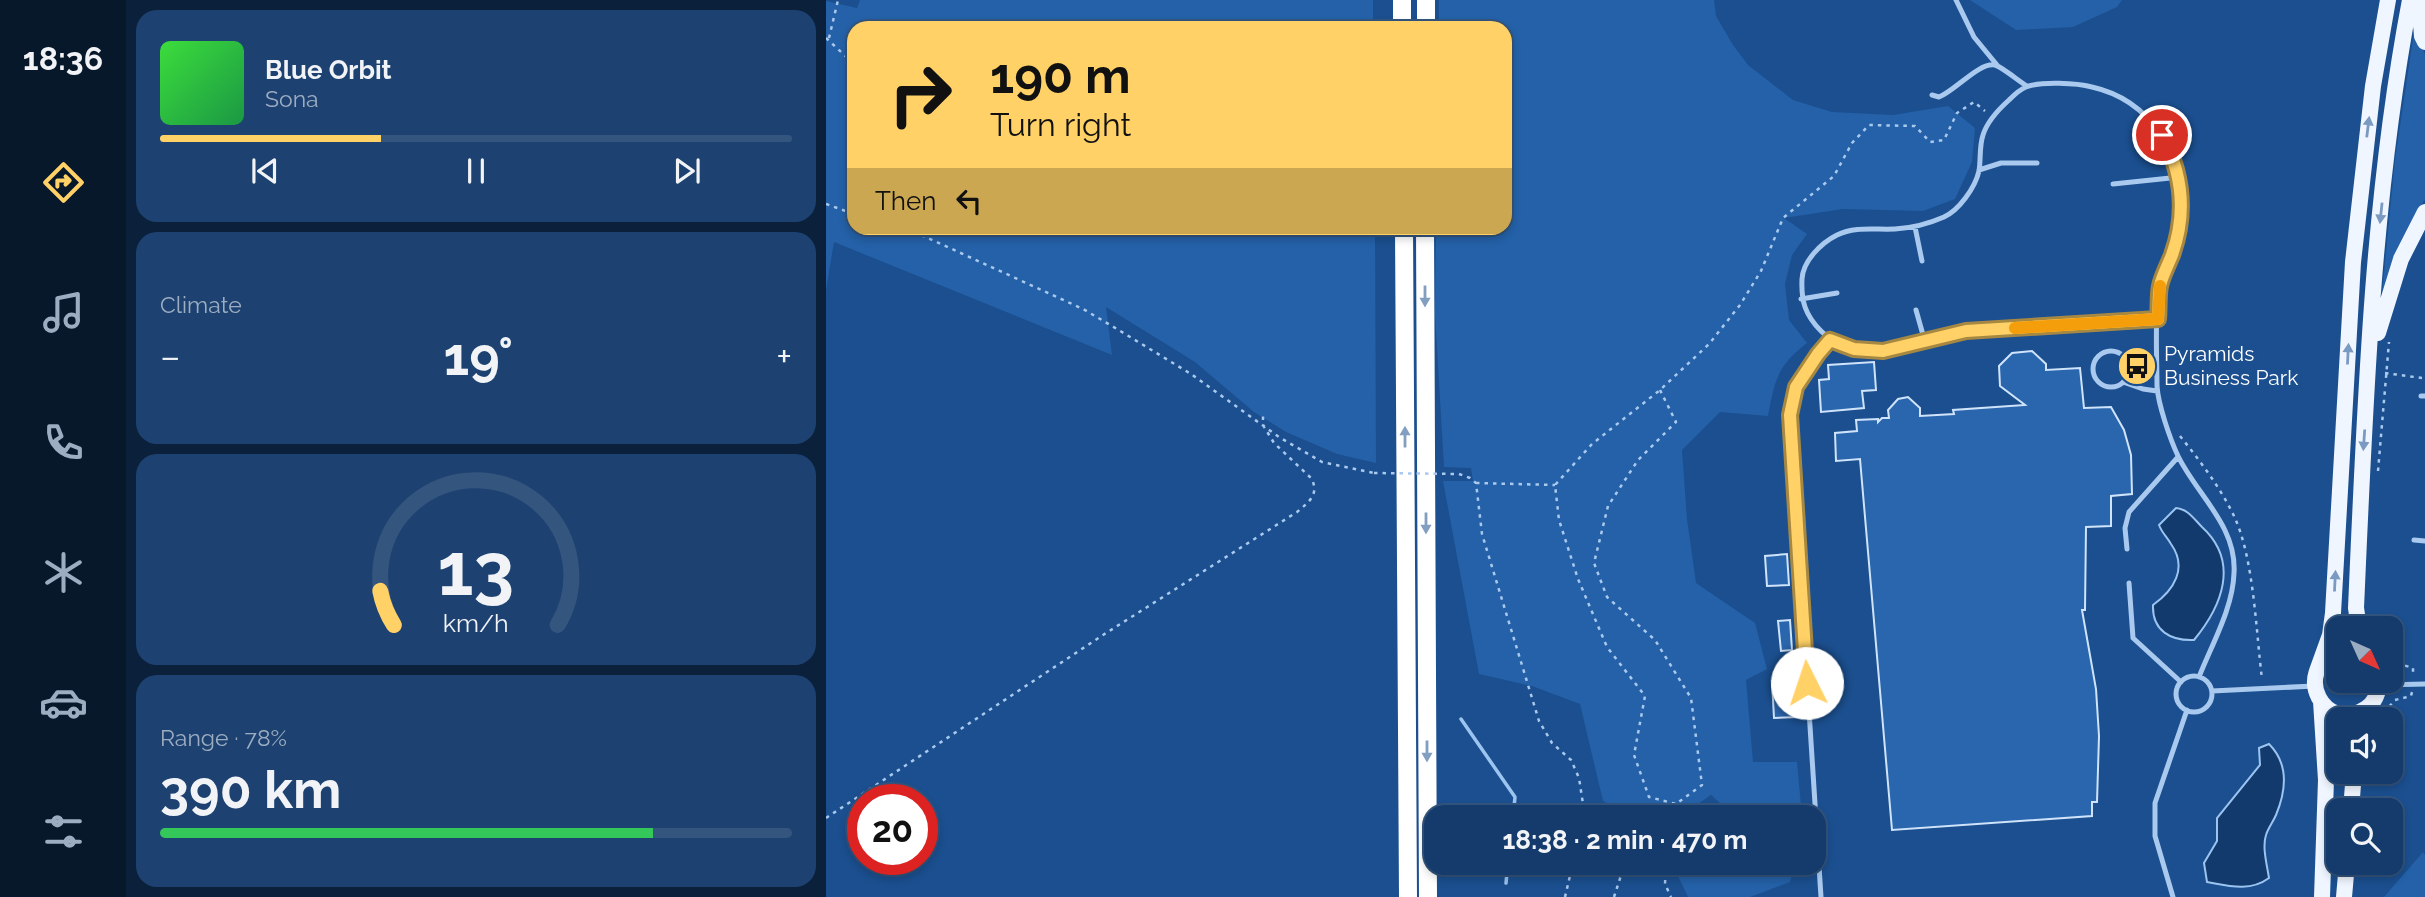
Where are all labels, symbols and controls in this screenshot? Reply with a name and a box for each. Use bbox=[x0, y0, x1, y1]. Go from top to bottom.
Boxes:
text: 18:36 bbox=[23, 40, 103, 77]
text: 190 m bbox=[990, 47, 1131, 104]
icon: right bbox=[875, 49, 966, 140]
text: Blue Orbit bbox=[265, 55, 392, 85]
text: Sona bbox=[265, 85, 319, 112]
pin bbox=[2132, 105, 2192, 165]
text: Turn right bbox=[990, 106, 1131, 143]
icon: arrive bbox=[2143, 116, 2181, 154]
one-way arrow bbox=[2363, 116, 2374, 138]
icon: previous bbox=[246, 152, 284, 190]
icon: pause bbox=[457, 152, 495, 190]
icon: next bbox=[668, 152, 706, 190]
icon: directions bbox=[39, 158, 88, 207]
icon: left bbox=[950, 182, 988, 220]
text: Then bbox=[875, 186, 936, 216]
one-way arrow bbox=[2375, 202, 2386, 224]
one-way arrow bbox=[1419, 285, 1431, 307]
icon: music bbox=[39, 288, 88, 337]
text: Climate bbox=[160, 291, 242, 318]
text: 19° bbox=[444, 326, 513, 387]
text: − bbox=[160, 334, 180, 379]
text: + bbox=[776, 334, 792, 379]
place label: Pyramids Business Park bbox=[2164, 341, 2298, 390]
one-way arrow bbox=[2343, 343, 2354, 365]
bus stop icon: Pyramids Business Park bbox=[2116, 345, 2158, 387]
icon: phone bbox=[39, 418, 88, 467]
one-way arrow bbox=[1399, 426, 1411, 448]
one-way arrow bbox=[2358, 430, 2369, 452]
one-way arrow bbox=[1420, 512, 1432, 534]
text: 13 bbox=[438, 528, 514, 613]
icon: climate bbox=[39, 548, 88, 597]
one-way arrow bbox=[2330, 570, 2341, 592]
text: km/h bbox=[443, 608, 509, 638]
north arrow bbox=[2326, 616, 2403, 693]
map controls bbox=[2326, 616, 2403, 875]
position arrow bbox=[1770, 646, 1844, 720]
icon: car bbox=[39, 678, 88, 727]
button: sound bbox=[2326, 707, 2403, 784]
text: Range · 78% bbox=[160, 724, 287, 751]
one-way arrow bbox=[1421, 740, 1433, 762]
text: 390 km bbox=[160, 759, 341, 820]
speed limit sign: 20 bbox=[847, 784, 938, 875]
button: search bbox=[2326, 798, 2403, 875]
icon: filters bbox=[39, 807, 88, 856]
text: 18:38 · 2 min · 470 m bbox=[1502, 825, 1748, 855]

